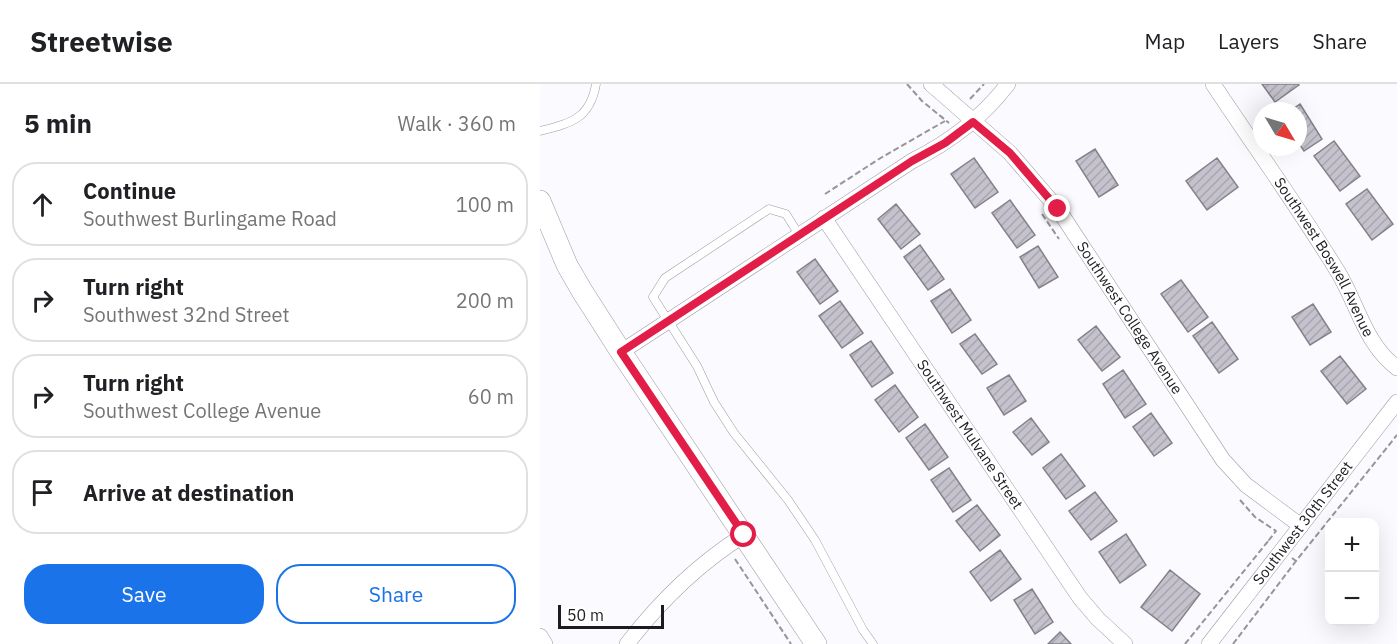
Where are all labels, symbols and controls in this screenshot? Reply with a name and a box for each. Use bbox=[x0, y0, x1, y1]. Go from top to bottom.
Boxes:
text: Streetwise bbox=[30, 23, 173, 60]
text: Map bbox=[1145, 27, 1185, 55]
text: Layers bbox=[1218, 27, 1280, 55]
text: Share bbox=[1313, 27, 1367, 55]
north arrow bbox=[1253, 102, 1307, 156]
text: 5 min bbox=[24, 106, 92, 140]
text: Walk · 360 m bbox=[398, 110, 516, 137]
street label: Southwest Boswell Avenue bbox=[1270, 174, 1378, 340]
text: Continue bbox=[83, 176, 176, 205]
icon: ahead bbox=[26, 188, 59, 221]
text: 100 m bbox=[456, 191, 514, 218]
route end bbox=[1044, 195, 1070, 221]
text: Southwest Burlingame Road bbox=[83, 205, 337, 232]
street label: Southwest College Avenue bbox=[1073, 238, 1187, 398]
text: Turn right bbox=[83, 272, 184, 301]
icon: right bbox=[26, 284, 59, 317]
text: 200 m bbox=[456, 287, 514, 314]
text: Southwest 32nd Street bbox=[83, 301, 290, 328]
street label: Southwest Mulvane Street bbox=[913, 356, 1027, 513]
text: Turn right bbox=[83, 368, 184, 397]
icon: right bbox=[26, 380, 59, 413]
text: 60 m bbox=[468, 383, 514, 410]
text: Southwest College Avenue bbox=[83, 397, 321, 424]
street label: Southwest 30th Street bbox=[1248, 457, 1356, 589]
icon: arrive bbox=[26, 476, 59, 509]
text: Arrive at destination bbox=[83, 478, 294, 507]
map controls bbox=[1325, 518, 1379, 626]
button: + bbox=[1325, 518, 1379, 572]
route start bbox=[730, 521, 756, 547]
button: Save bbox=[24, 564, 264, 624]
button: Share bbox=[276, 564, 516, 624]
button: − bbox=[1325, 572, 1379, 626]
scale bar bbox=[558, 602, 664, 630]
text: 50 m bbox=[567, 605, 604, 625]

